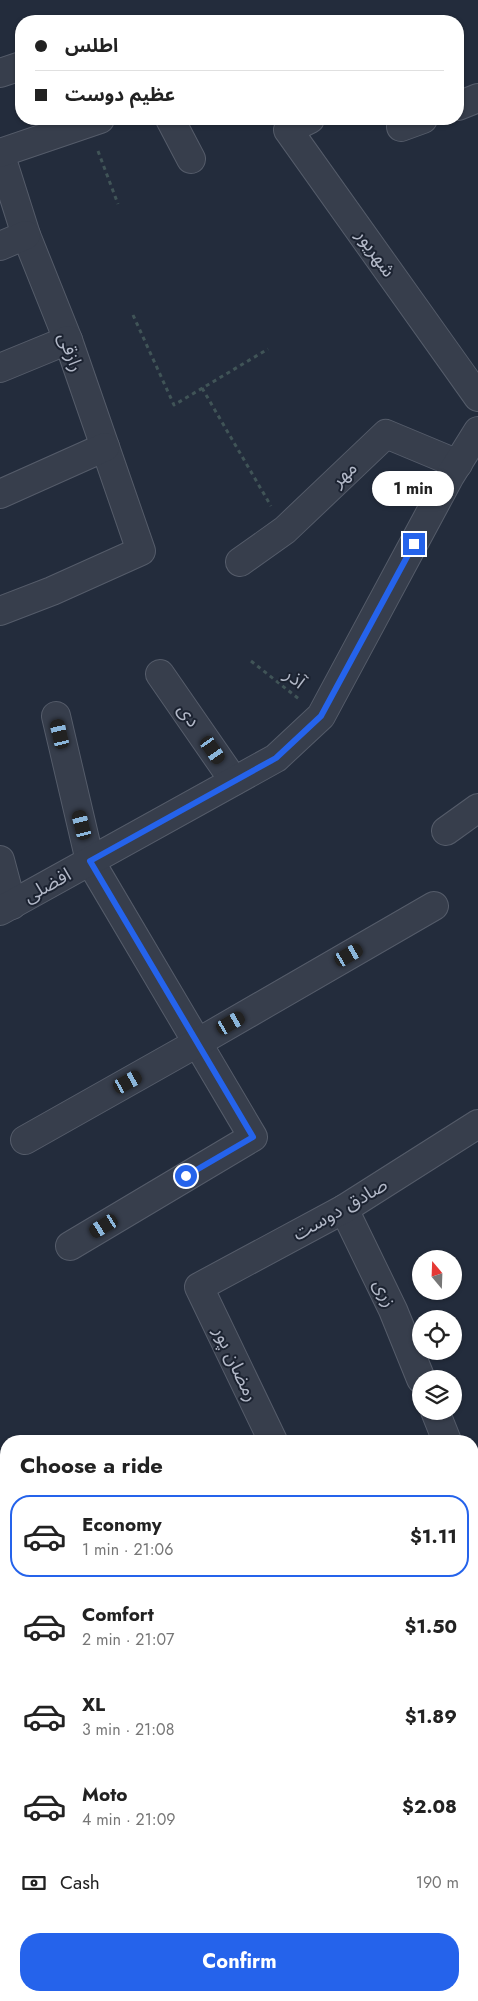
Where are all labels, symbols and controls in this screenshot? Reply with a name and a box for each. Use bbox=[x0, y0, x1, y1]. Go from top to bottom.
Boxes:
text: اطلس bbox=[65, 32, 118, 59]
text: عظیم دوست bbox=[65, 81, 175, 108]
street label: شهریور bbox=[349, 223, 402, 282]
street label: رازقی bbox=[51, 329, 91, 375]
street label: مهر bbox=[324, 455, 363, 494]
callout: 1 min bbox=[373, 472, 455, 506]
text: 1 min bbox=[393, 477, 433, 500]
route end bbox=[403, 533, 425, 555]
street label: آذر bbox=[278, 660, 313, 696]
street label: دی bbox=[171, 698, 207, 732]
car bbox=[49, 718, 70, 750]
car bbox=[198, 733, 227, 767]
car bbox=[71, 809, 92, 841]
street label: افضلی bbox=[18, 861, 76, 909]
car bbox=[332, 941, 365, 969]
car bbox=[214, 1009, 247, 1037]
car bbox=[111, 1068, 144, 1096]
route start bbox=[175, 1165, 197, 1187]
street label: صادق دوست bbox=[288, 1171, 392, 1247]
car bbox=[87, 1212, 120, 1240]
north arrow bbox=[412, 1250, 462, 1300]
map controls bbox=[412, 1250, 462, 1420]
street label: زری bbox=[367, 1274, 403, 1312]
button: locate bbox=[412, 1310, 462, 1360]
street label: رمضان پور bbox=[206, 1321, 265, 1406]
button: layers bbox=[412, 1370, 462, 1420]
text: Choose a ride bbox=[20, 1449, 163, 1481]
text: Economy bbox=[82, 1511, 162, 1538]
icon: car bbox=[22, 1514, 67, 1559]
text: $1.11 bbox=[410, 1523, 457, 1550]
text: 1 min · 21:06 bbox=[82, 1538, 173, 1561]
text: Comfort bbox=[82, 1601, 154, 1628]
icon: car bbox=[22, 1604, 67, 1649]
text: $1.50 bbox=[405, 1613, 457, 1640]
text: 2 min · 21:07 bbox=[82, 1628, 174, 1651]
text: XL bbox=[82, 1691, 105, 1718]
icon: car bbox=[22, 1694, 67, 1739]
text: $1.89 bbox=[405, 1703, 457, 1730]
text: 3 min · 21:08 bbox=[82, 1718, 174, 1741]
text: Moto bbox=[82, 1781, 127, 1808]
icon: car bbox=[22, 1784, 67, 1829]
text: $2.08 bbox=[402, 1793, 457, 1820]
text: 4 min · 21:09 bbox=[82, 1808, 176, 1831]
icon: cash bbox=[20, 1869, 48, 1897]
text: Cash bbox=[60, 1869, 100, 1896]
text: 190 m bbox=[416, 1871, 459, 1894]
button: Confirm bbox=[20, 1933, 459, 1991]

